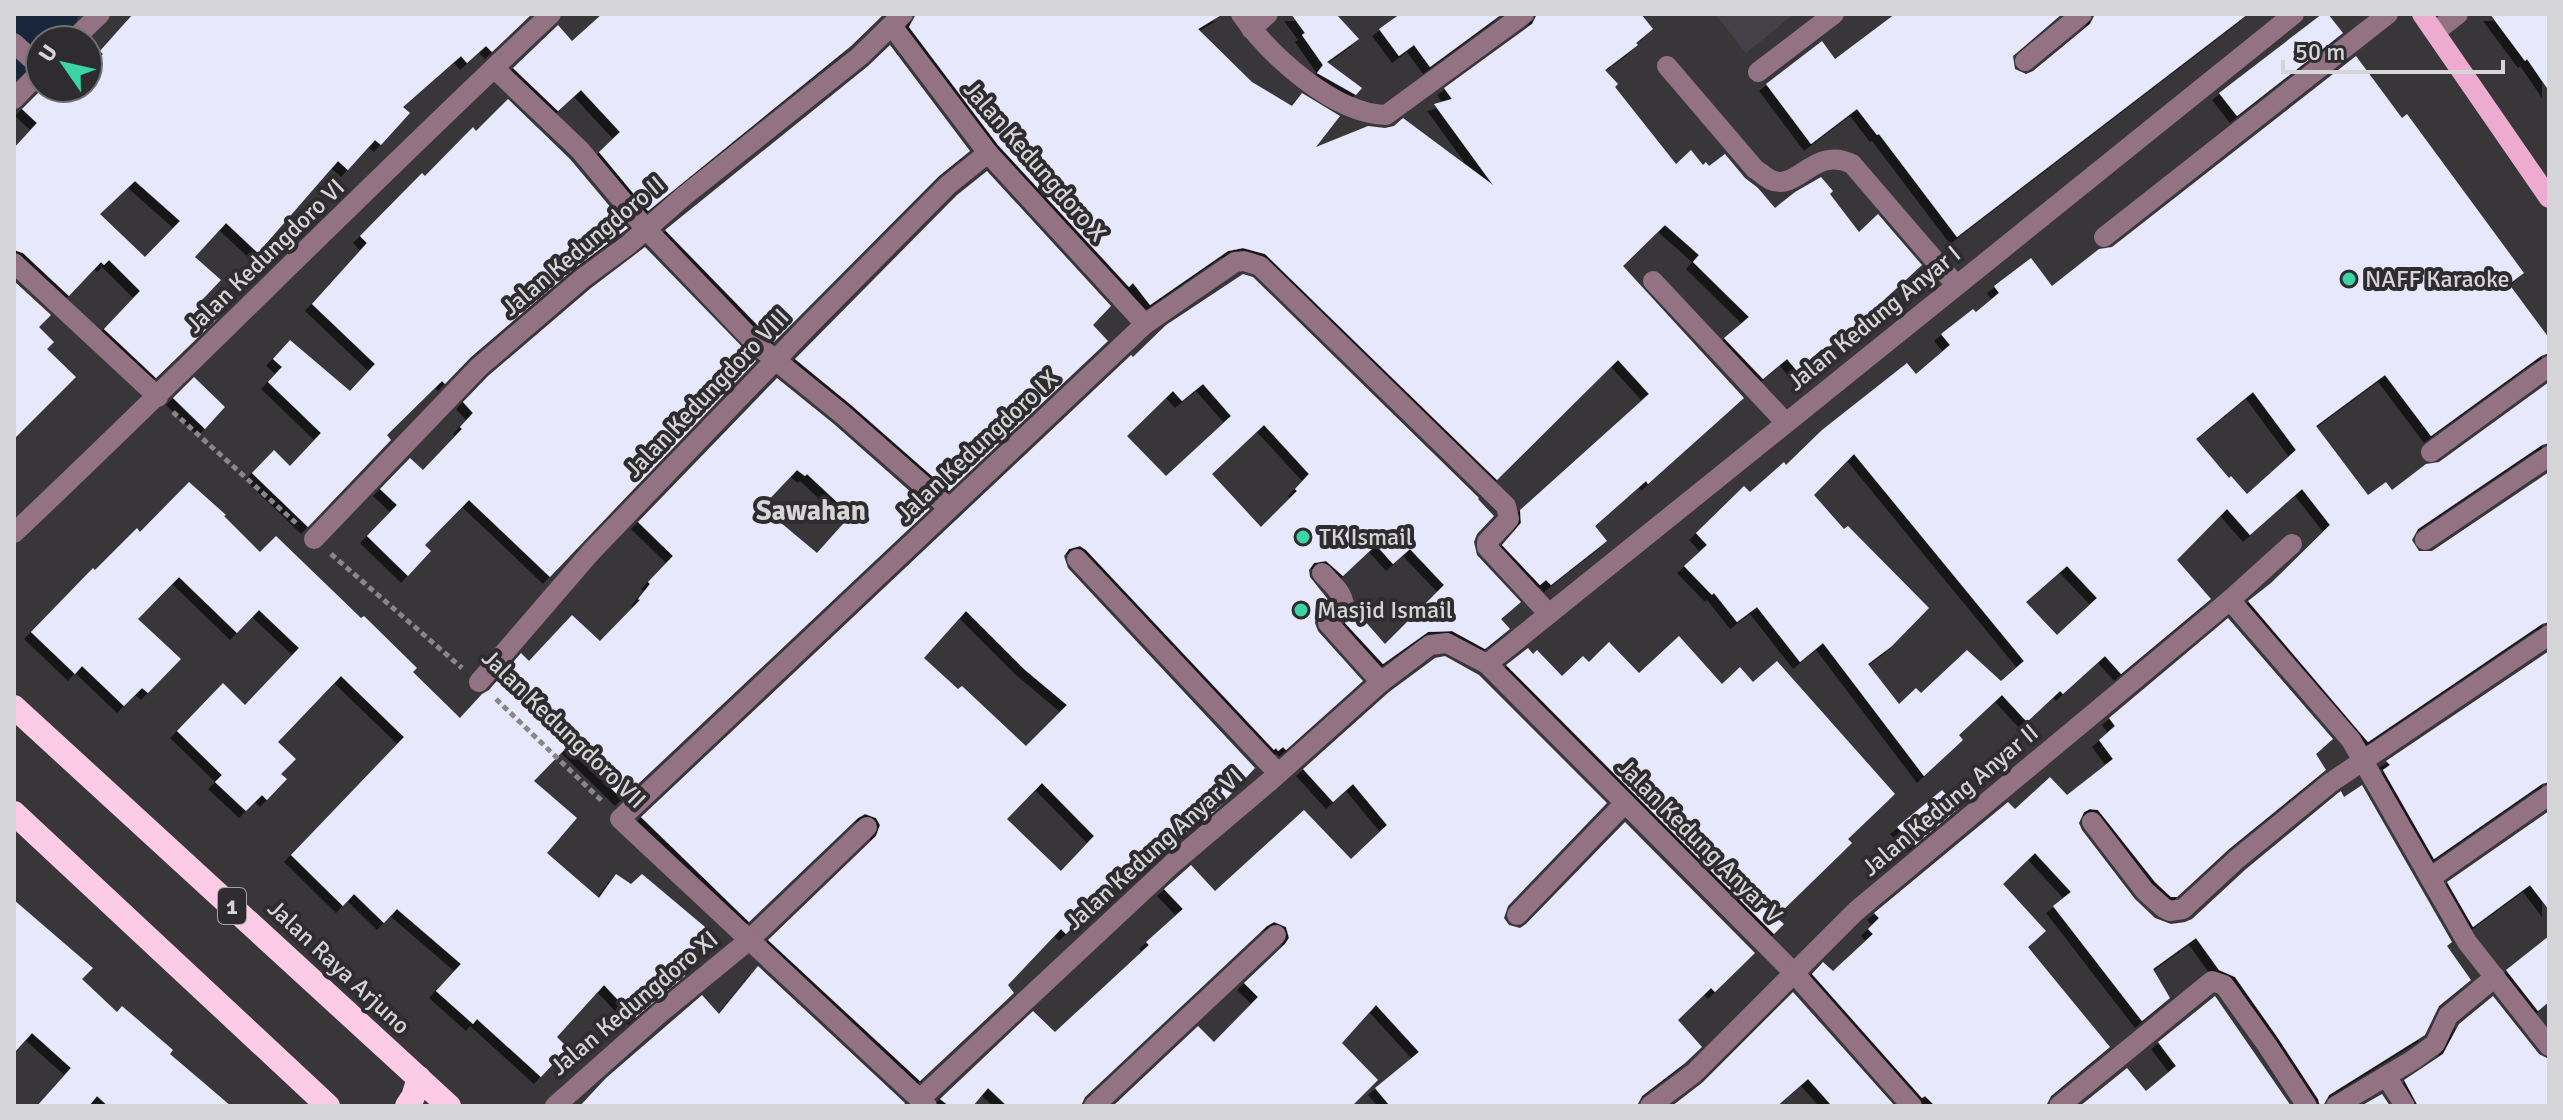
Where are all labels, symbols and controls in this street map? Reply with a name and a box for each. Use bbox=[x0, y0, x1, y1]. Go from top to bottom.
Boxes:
north arrow bbox=[24, 24, 104, 104]
scale bar bbox=[2283, 24, 2503, 74]
text: 50 m bbox=[2295, 37, 2345, 67]
text: U bbox=[32, 39, 63, 67]
street label: Jalan Kedungdoro X bbox=[957, 75, 1113, 247]
street label: Jalan Kedungdoro II bbox=[496, 169, 670, 323]
street label: Jalan Kedungdoro VI bbox=[179, 172, 351, 340]
street label: Jalan Kedung Anyar I bbox=[1781, 239, 1967, 397]
place label: NAFF Karaoke bbox=[2365, 264, 2510, 294]
marker: NAFF Karaoke bbox=[2340, 270, 2358, 288]
street label: Jalan Kedungdoro VIII bbox=[619, 302, 795, 484]
street label: Jalan Kedungdoro IX bbox=[890, 363, 1064, 529]
district label: Sawahan bbox=[756, 494, 866, 528]
place label: TK Ismail bbox=[1319, 522, 1413, 552]
marker: TK Ismail bbox=[1294, 528, 1312, 546]
place label: Masjid Ismail bbox=[1317, 595, 1453, 625]
marker: Masjid Ismail bbox=[1292, 601, 1310, 619]
street label: Jalan Kedungdoro VII bbox=[476, 643, 652, 815]
street label: Jalan Kedung Anyar II bbox=[1856, 717, 2044, 883]
street label: Jalan Kedung Anyar V bbox=[1611, 752, 1789, 930]
street label: Jalan Kedung Anyar VI bbox=[1059, 762, 1249, 936]
road number: 1 bbox=[218, 888, 246, 924]
street label: Jalan Raya Arjuno bbox=[262, 893, 416, 1041]
street label: Jalan Kedungdoro XI bbox=[544, 924, 724, 1082]

